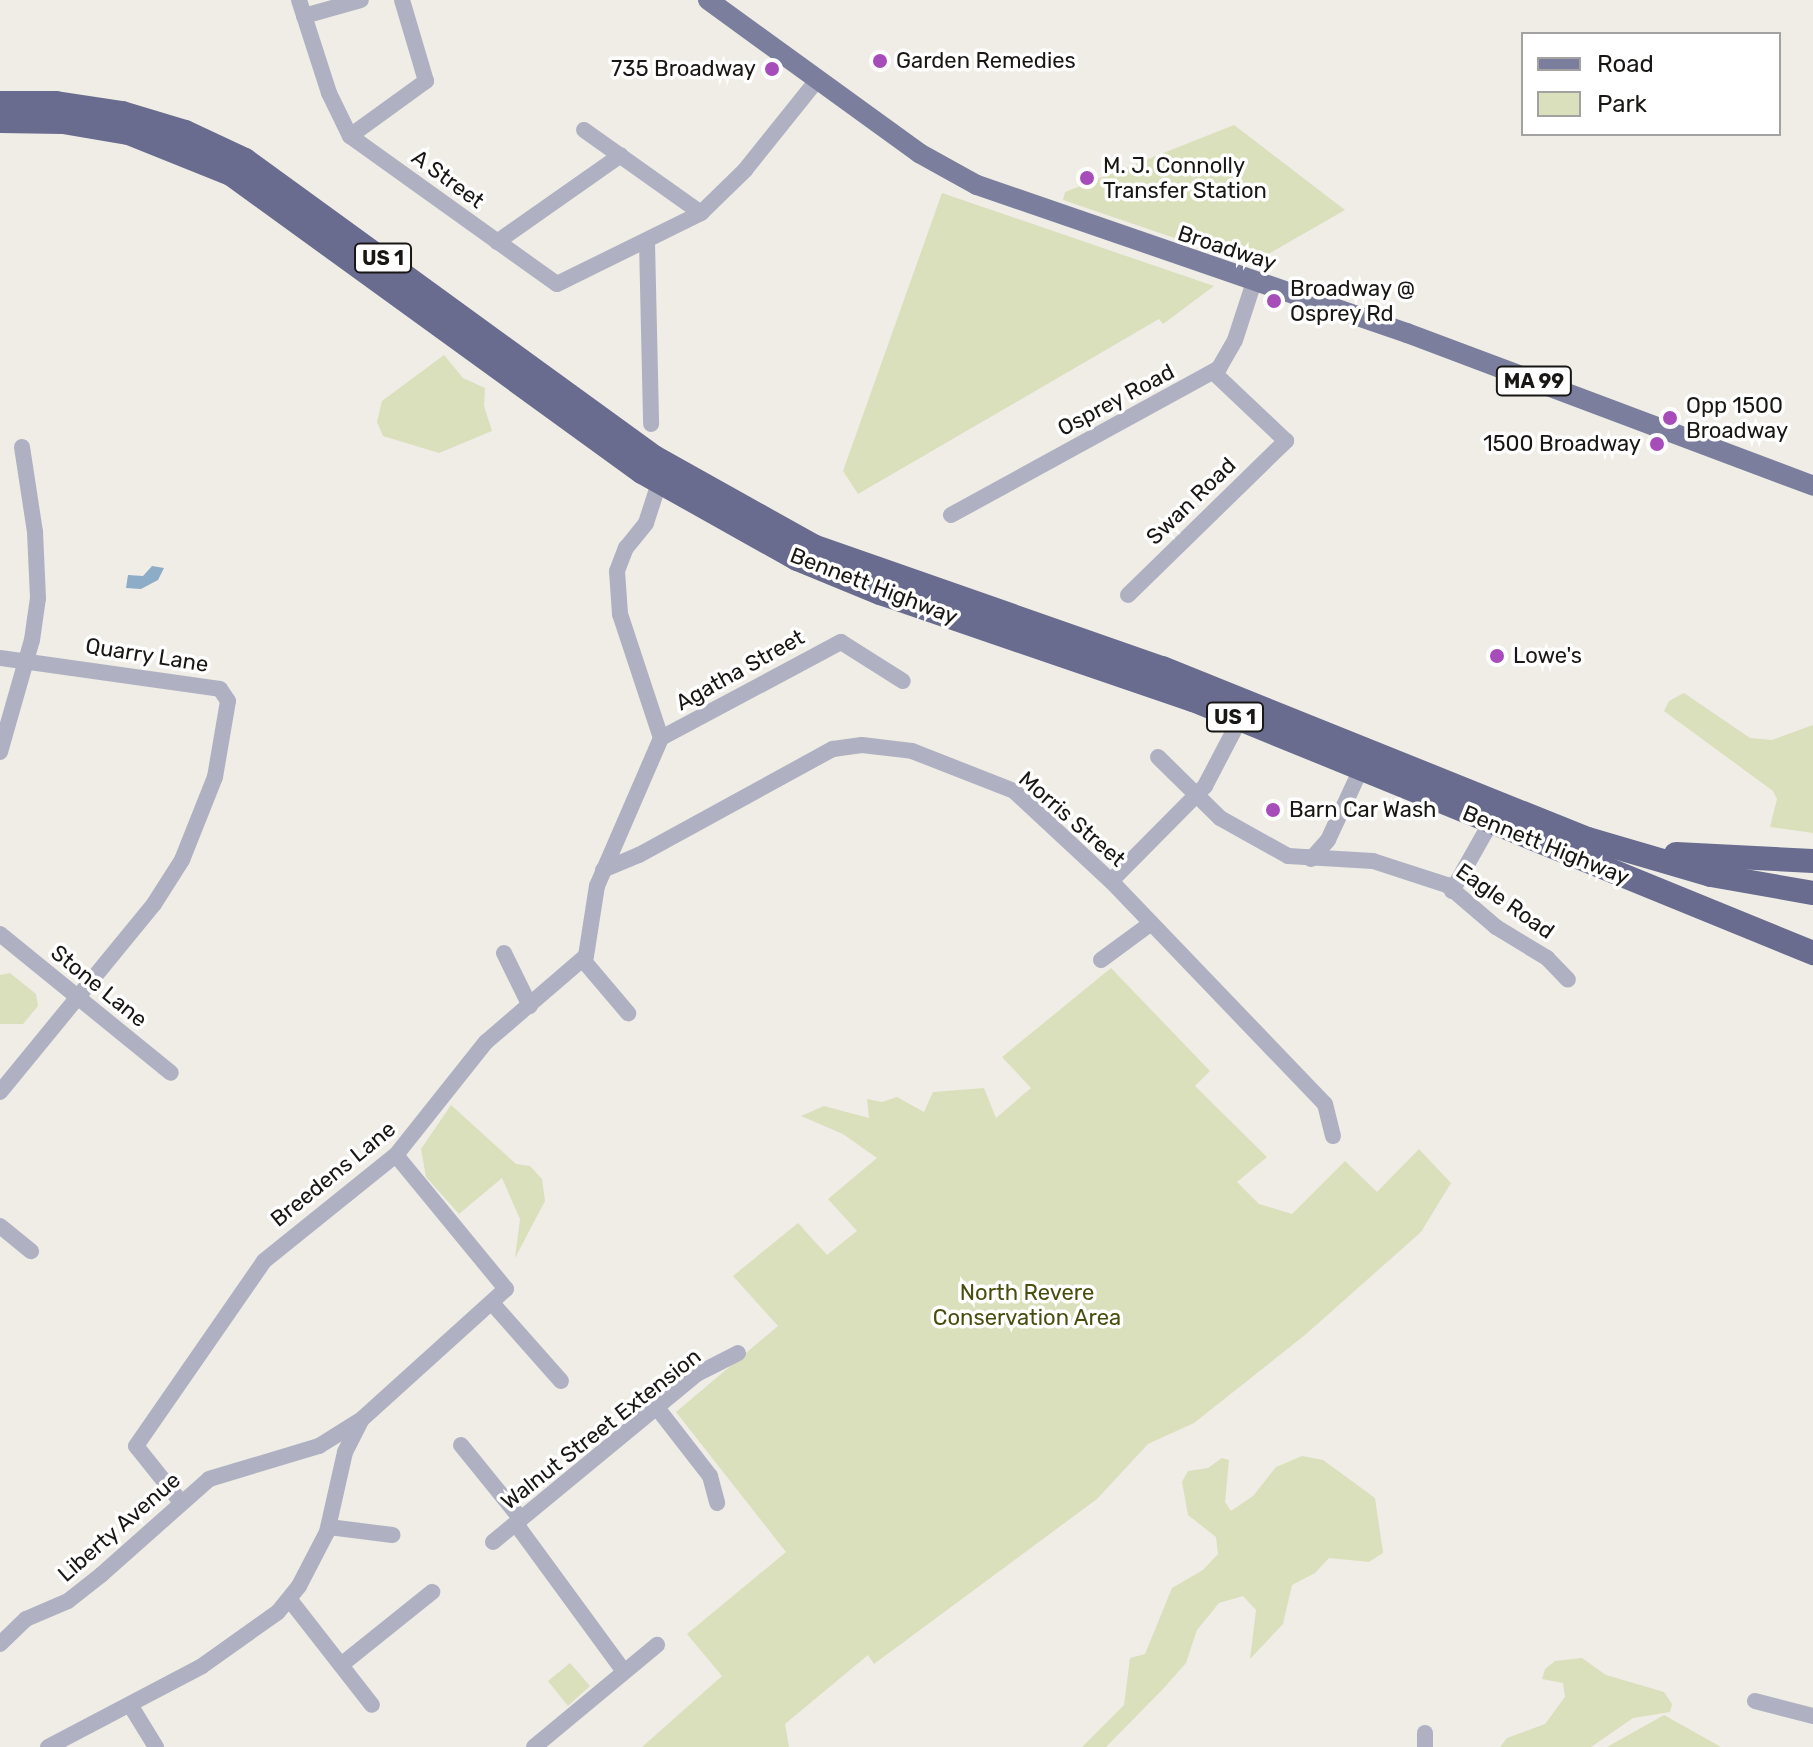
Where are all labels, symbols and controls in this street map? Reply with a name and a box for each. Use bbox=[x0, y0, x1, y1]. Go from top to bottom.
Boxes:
legend bbox=[1521, 32, 1781, 136]
place label: Garden Remedies bbox=[896, 48, 1076, 74]
text: Road bbox=[1597, 50, 1654, 78]
marker: Garden Remedies bbox=[871, 52, 889, 70]
place label: 735 Broadway bbox=[611, 56, 756, 82]
marker: 735 Broadway bbox=[763, 60, 781, 78]
text: Park bbox=[1597, 90, 1647, 118]
street label: A Street bbox=[406, 144, 490, 214]
place label: M. J. Connolly Transfer Station bbox=[1103, 152, 1267, 204]
marker: M. J. Connolly Transfer Station bbox=[1078, 169, 1096, 187]
street label: Broadway bbox=[1174, 220, 1280, 276]
road number: US 1 bbox=[353, 242, 413, 274]
place label: Broadway @ Osprey Rd bbox=[1290, 275, 1416, 326]
marker: Broadway @ Osprey Rd bbox=[1265, 292, 1283, 310]
street label: Osprey Road bbox=[1053, 358, 1179, 442]
road number: MA 99 bbox=[1494, 365, 1574, 397]
place label: Opp 1500 Broadway bbox=[1686, 392, 1788, 444]
marker: Opp 1500 Broadway bbox=[1661, 409, 1679, 427]
place label: 1500 Broadway bbox=[1483, 431, 1641, 457]
marker: 1500 Broadway bbox=[1648, 435, 1666, 453]
street label: Swan Road bbox=[1141, 452, 1241, 550]
street label: Bennett Highway bbox=[787, 542, 961, 630]
street label: Agatha Street bbox=[671, 624, 809, 716]
street label: Quarry Lane bbox=[83, 632, 211, 678]
place label: Lowe's bbox=[1513, 643, 1582, 669]
marker: Lowe's bbox=[1488, 647, 1506, 665]
road number: US 1 bbox=[1205, 701, 1265, 733]
street label: Morris Street bbox=[1013, 766, 1131, 872]
place label: Barn Car Wash bbox=[1289, 797, 1437, 823]
street label: Bennett Highway bbox=[1459, 800, 1633, 890]
marker: Barn Car Wash bbox=[1264, 801, 1282, 819]
street label: Eagle Road bbox=[1451, 858, 1559, 944]
street label: Stone Lane bbox=[46, 939, 152, 1033]
street label: Breedens Lane bbox=[265, 1116, 401, 1232]
park label: North Revere Conservation Area bbox=[933, 1279, 1121, 1330]
street label: Walnut Street Extension bbox=[496, 1343, 706, 1515]
street label: Liberty Avenue bbox=[52, 1466, 186, 1588]

